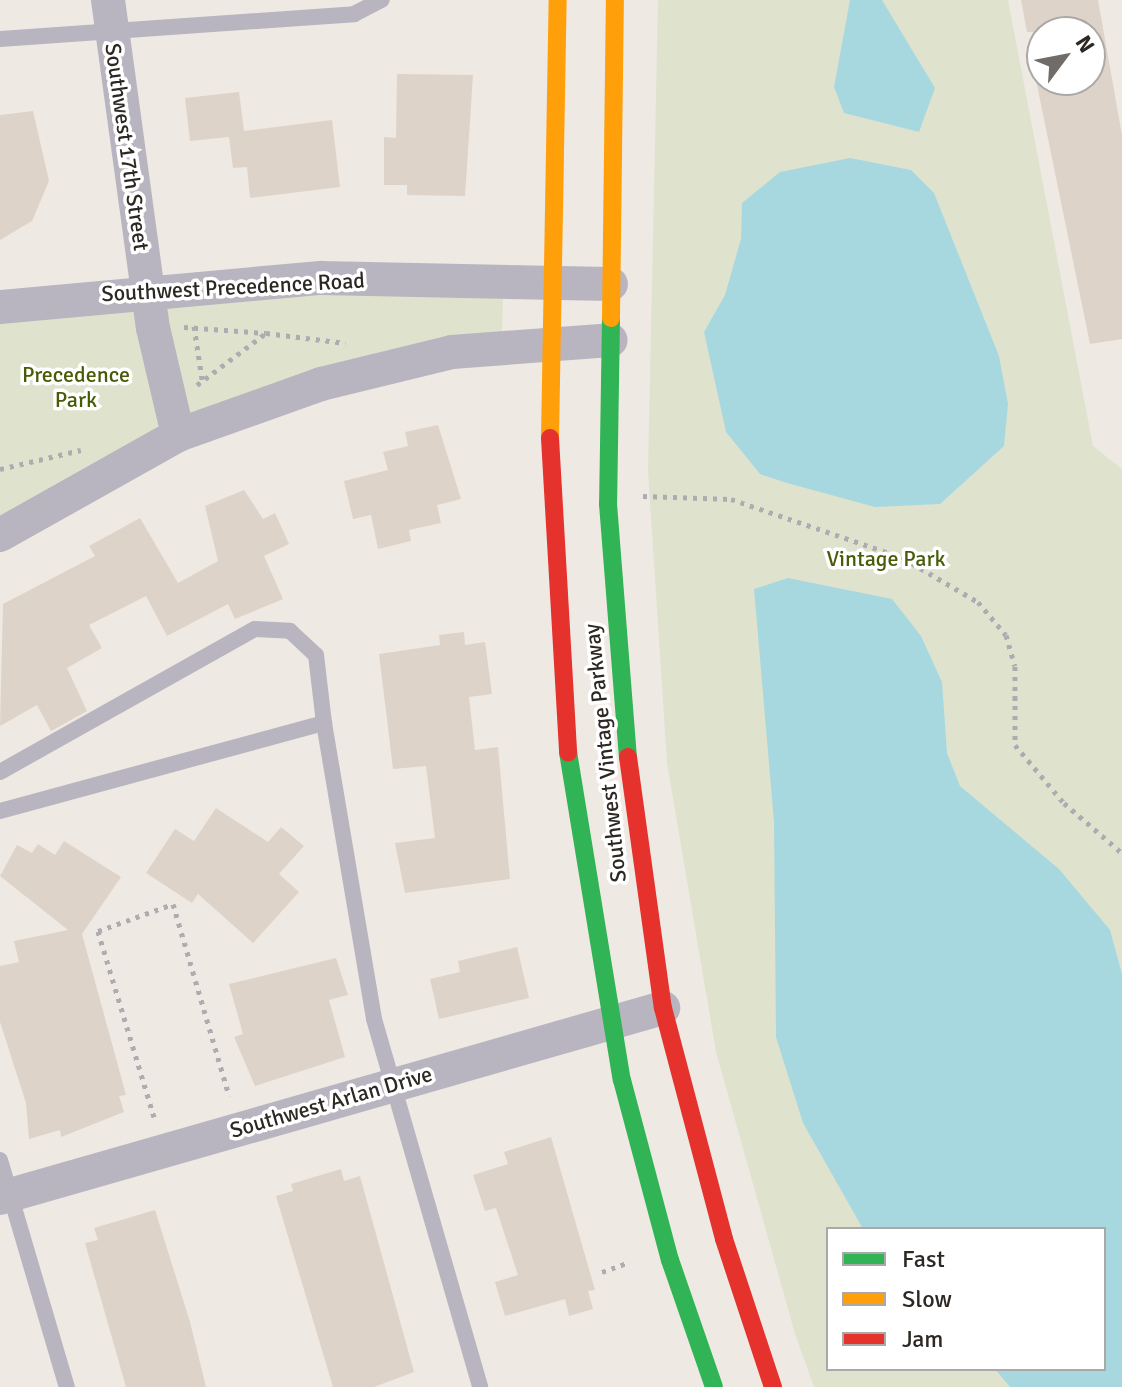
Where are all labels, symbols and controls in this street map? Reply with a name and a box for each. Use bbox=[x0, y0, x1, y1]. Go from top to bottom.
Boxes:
north arrow bbox=[1026, 16, 1106, 96]
text: N bbox=[1070, 30, 1101, 58]
street label: Southwest 17th Street bbox=[99, 41, 155, 253]
street label: Southwest Precedence Road bbox=[101, 267, 365, 307]
park label: Precedence Park bbox=[22, 361, 130, 412]
park label: Vintage Park bbox=[826, 546, 946, 572]
street label: Southwest Vintage Parkway bbox=[578, 622, 632, 884]
street label: Southwest Arlan Drive bbox=[227, 1060, 435, 1144]
legend bbox=[826, 1227, 1106, 1371]
text: Fast bbox=[902, 1244, 945, 1274]
text: Slow bbox=[902, 1284, 952, 1314]
text: Jam bbox=[902, 1324, 943, 1354]

